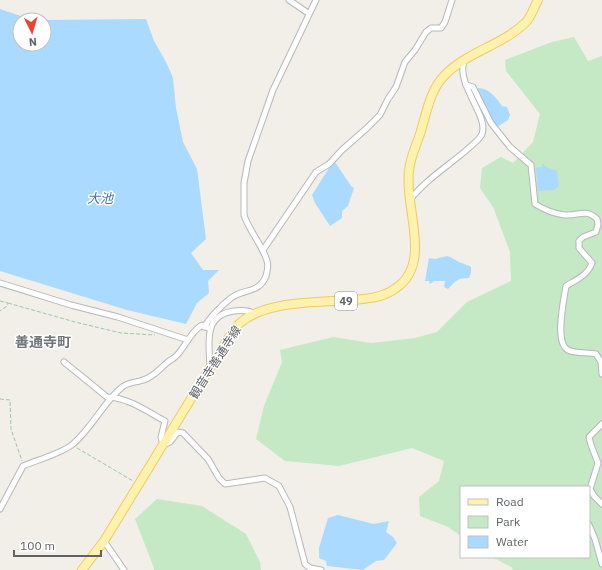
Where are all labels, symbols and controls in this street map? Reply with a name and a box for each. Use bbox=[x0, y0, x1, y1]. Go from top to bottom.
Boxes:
north arrow bbox=[12, 12, 52, 52]
text: N bbox=[28, 35, 37, 49]
water label: 大池 bbox=[87, 190, 115, 207]
road number: 49 bbox=[335, 292, 357, 310]
street label: 観音寺善通寺線 bbox=[186, 323, 244, 401]
district label: 善通寺町 bbox=[15, 333, 71, 351]
legend bbox=[460, 486, 590, 558]
text: Road bbox=[496, 494, 524, 509]
text: Park bbox=[496, 514, 521, 529]
scale bar bbox=[14, 532, 101, 558]
text: Water bbox=[496, 534, 529, 549]
text: 100 m bbox=[20, 538, 55, 553]

